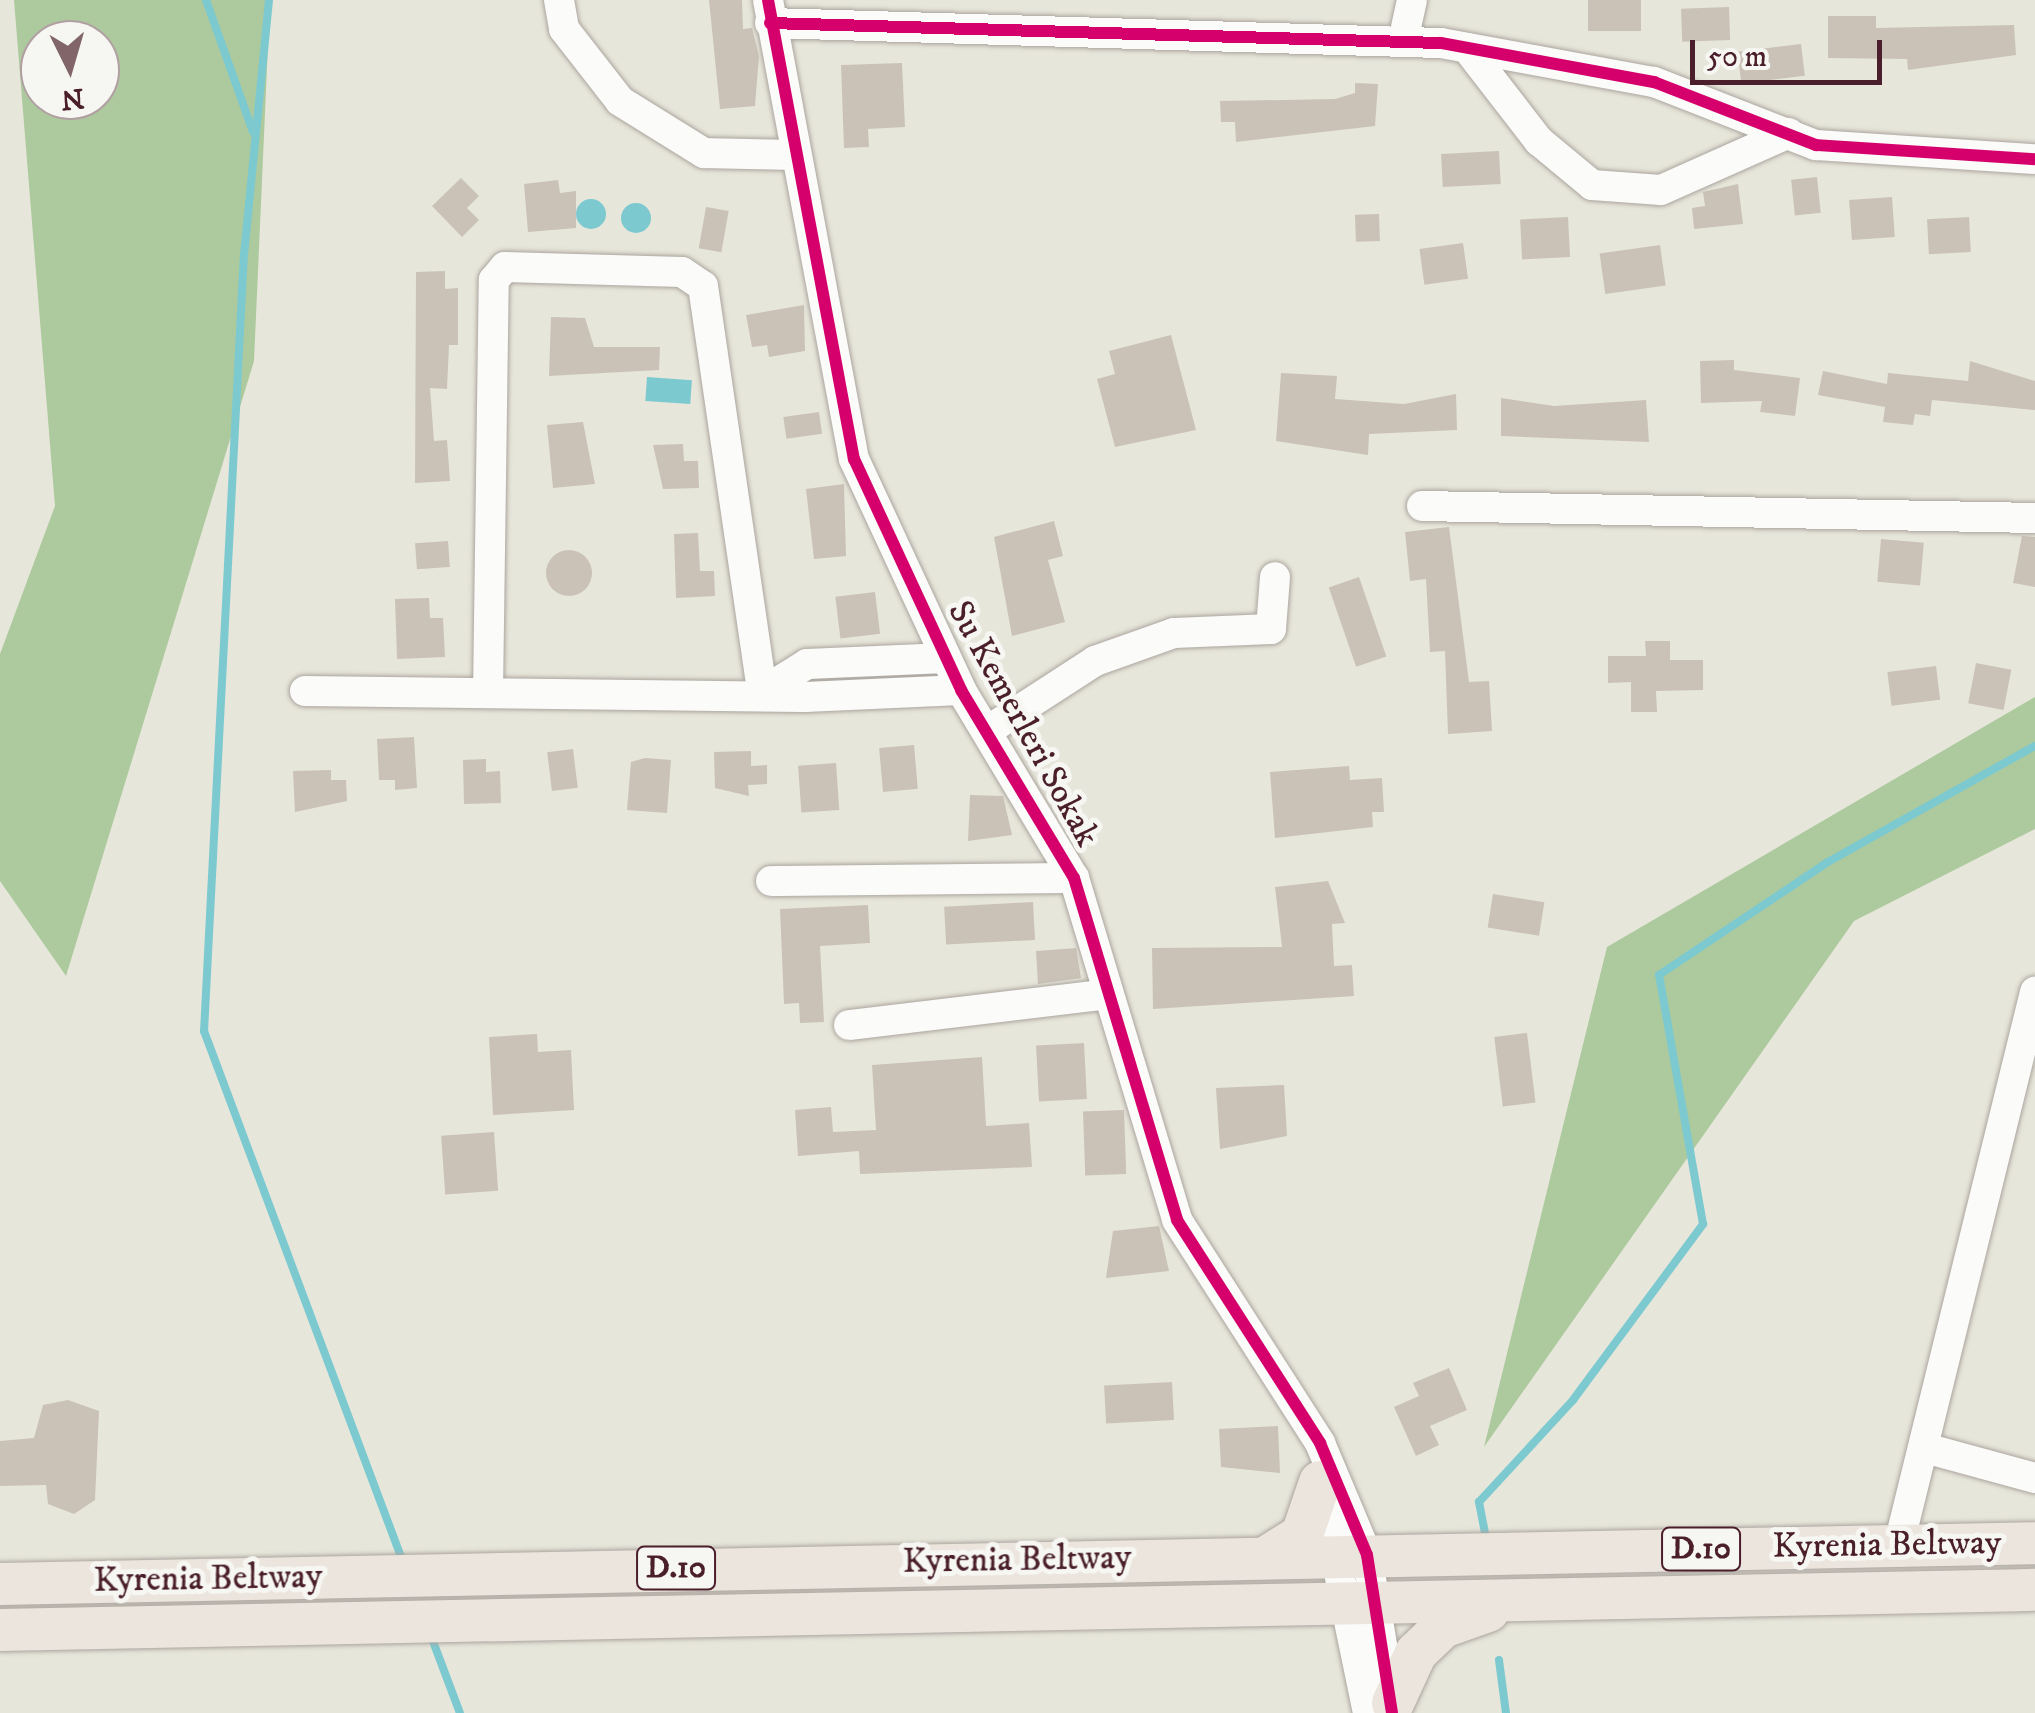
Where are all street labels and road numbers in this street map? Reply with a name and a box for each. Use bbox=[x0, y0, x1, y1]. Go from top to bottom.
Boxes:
street label: Su Kemerleri Sokak bbox=[938, 594, 1108, 854]
road number: D.10 bbox=[1661, 1522, 1741, 1576]
street label: Kyrenia Beltway bbox=[1772, 1522, 2002, 1568]
street label: Kyrenia Beltway bbox=[902, 1537, 1132, 1583]
road number: D.10 bbox=[636, 1541, 716, 1595]
street label: Kyrenia Beltway bbox=[93, 1556, 323, 1602]

